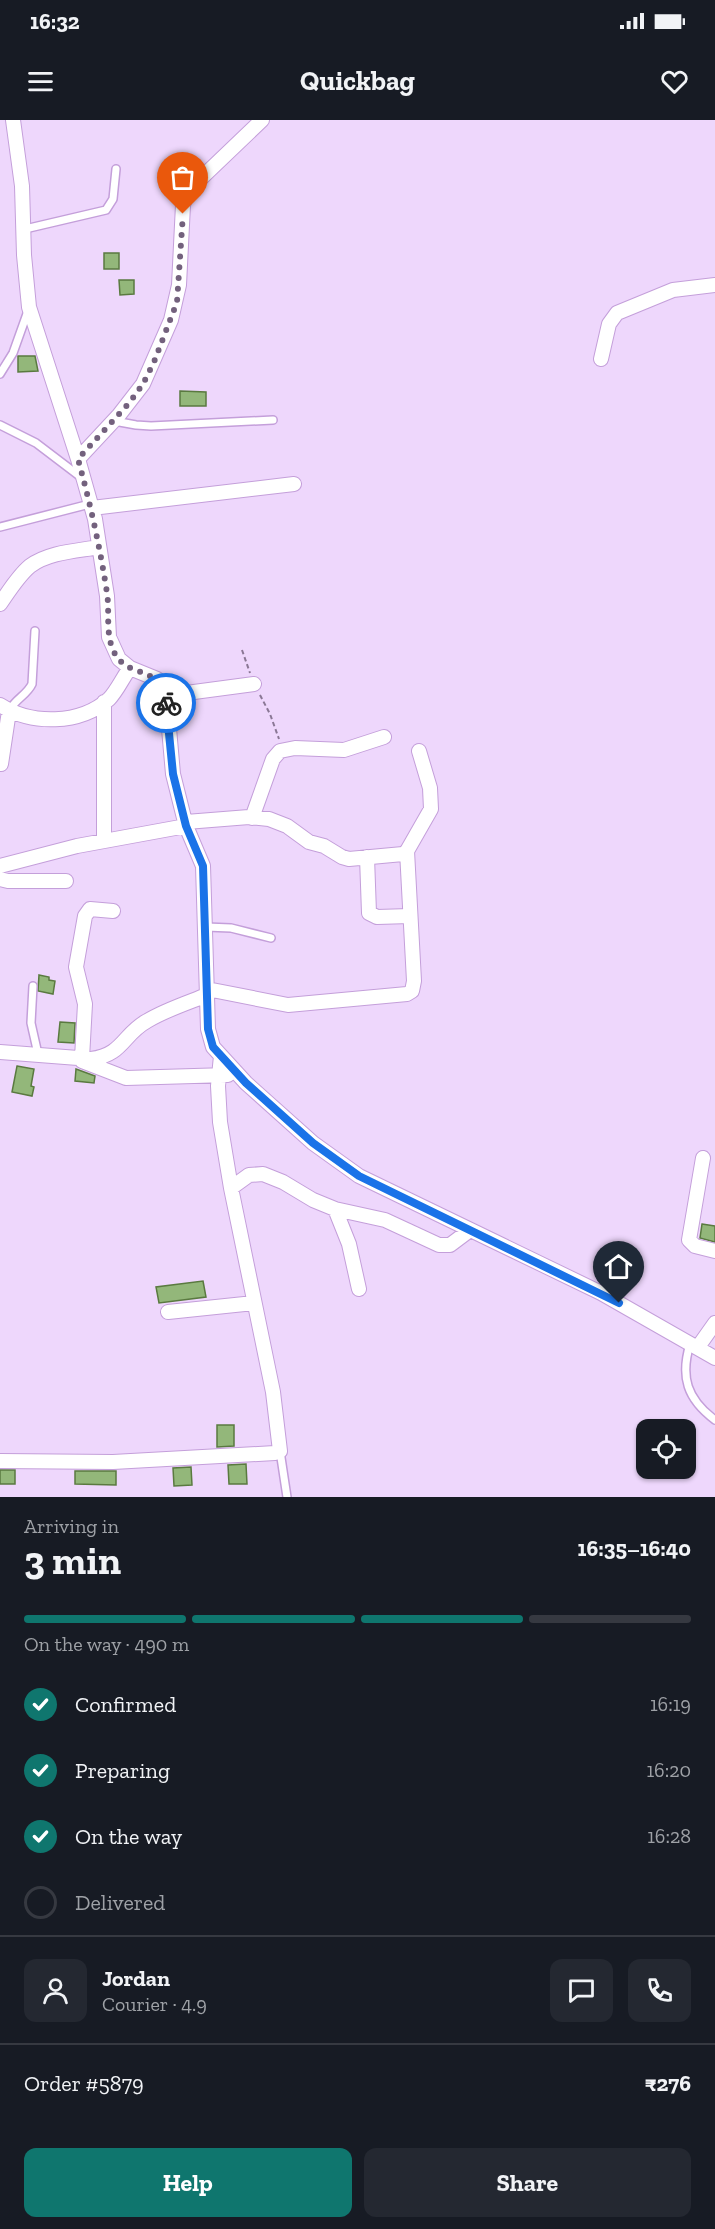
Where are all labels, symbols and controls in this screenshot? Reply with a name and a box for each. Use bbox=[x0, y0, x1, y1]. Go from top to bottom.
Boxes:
text: 16:32 bbox=[30, 8, 80, 35]
icon: menu bbox=[24, 65, 57, 98]
text: Quickbag bbox=[300, 65, 415, 97]
icon: heart bbox=[658, 65, 691, 98]
pin bbox=[157, 152, 208, 214]
icon: bag bbox=[166, 161, 199, 194]
courier bbox=[136, 673, 196, 733]
icon: bike bbox=[150, 687, 183, 720]
pin bbox=[593, 1241, 644, 1303]
icon: home bbox=[602, 1250, 635, 1283]
map controls bbox=[636, 1419, 696, 1479]
button: locate bbox=[636, 1419, 696, 1479]
text: Arriving in bbox=[24, 1514, 119, 1538]
text: 16:35–16:40 bbox=[578, 1535, 691, 1562]
text: 3 min bbox=[24, 1537, 121, 1584]
text: On the way · 490 m bbox=[24, 1632, 189, 1656]
icon: check bbox=[24, 1688, 57, 1721]
text: Confirmed bbox=[75, 1691, 176, 1718]
text: 16:19 bbox=[650, 1692, 691, 1716]
icon: check bbox=[24, 1754, 57, 1787]
text: Preparing bbox=[75, 1757, 170, 1784]
text: 16:20 bbox=[646, 1758, 691, 1782]
icon: check bbox=[24, 1820, 57, 1853]
text: On the way bbox=[75, 1823, 182, 1850]
text: 16:28 bbox=[647, 1824, 691, 1848]
text: Delivered bbox=[75, 1889, 165, 1916]
button: person bbox=[24, 1959, 87, 2022]
button: chat bbox=[550, 1959, 613, 2022]
button: phone bbox=[628, 1959, 691, 2022]
text: Jordan bbox=[102, 1965, 170, 1992]
text: Courier · 4.9 bbox=[102, 1992, 207, 2016]
text: Order #5879 bbox=[24, 2070, 144, 2097]
text: ₹276 bbox=[645, 2070, 691, 2097]
button: Help bbox=[24, 2148, 352, 2217]
button: Share bbox=[364, 2148, 691, 2217]

